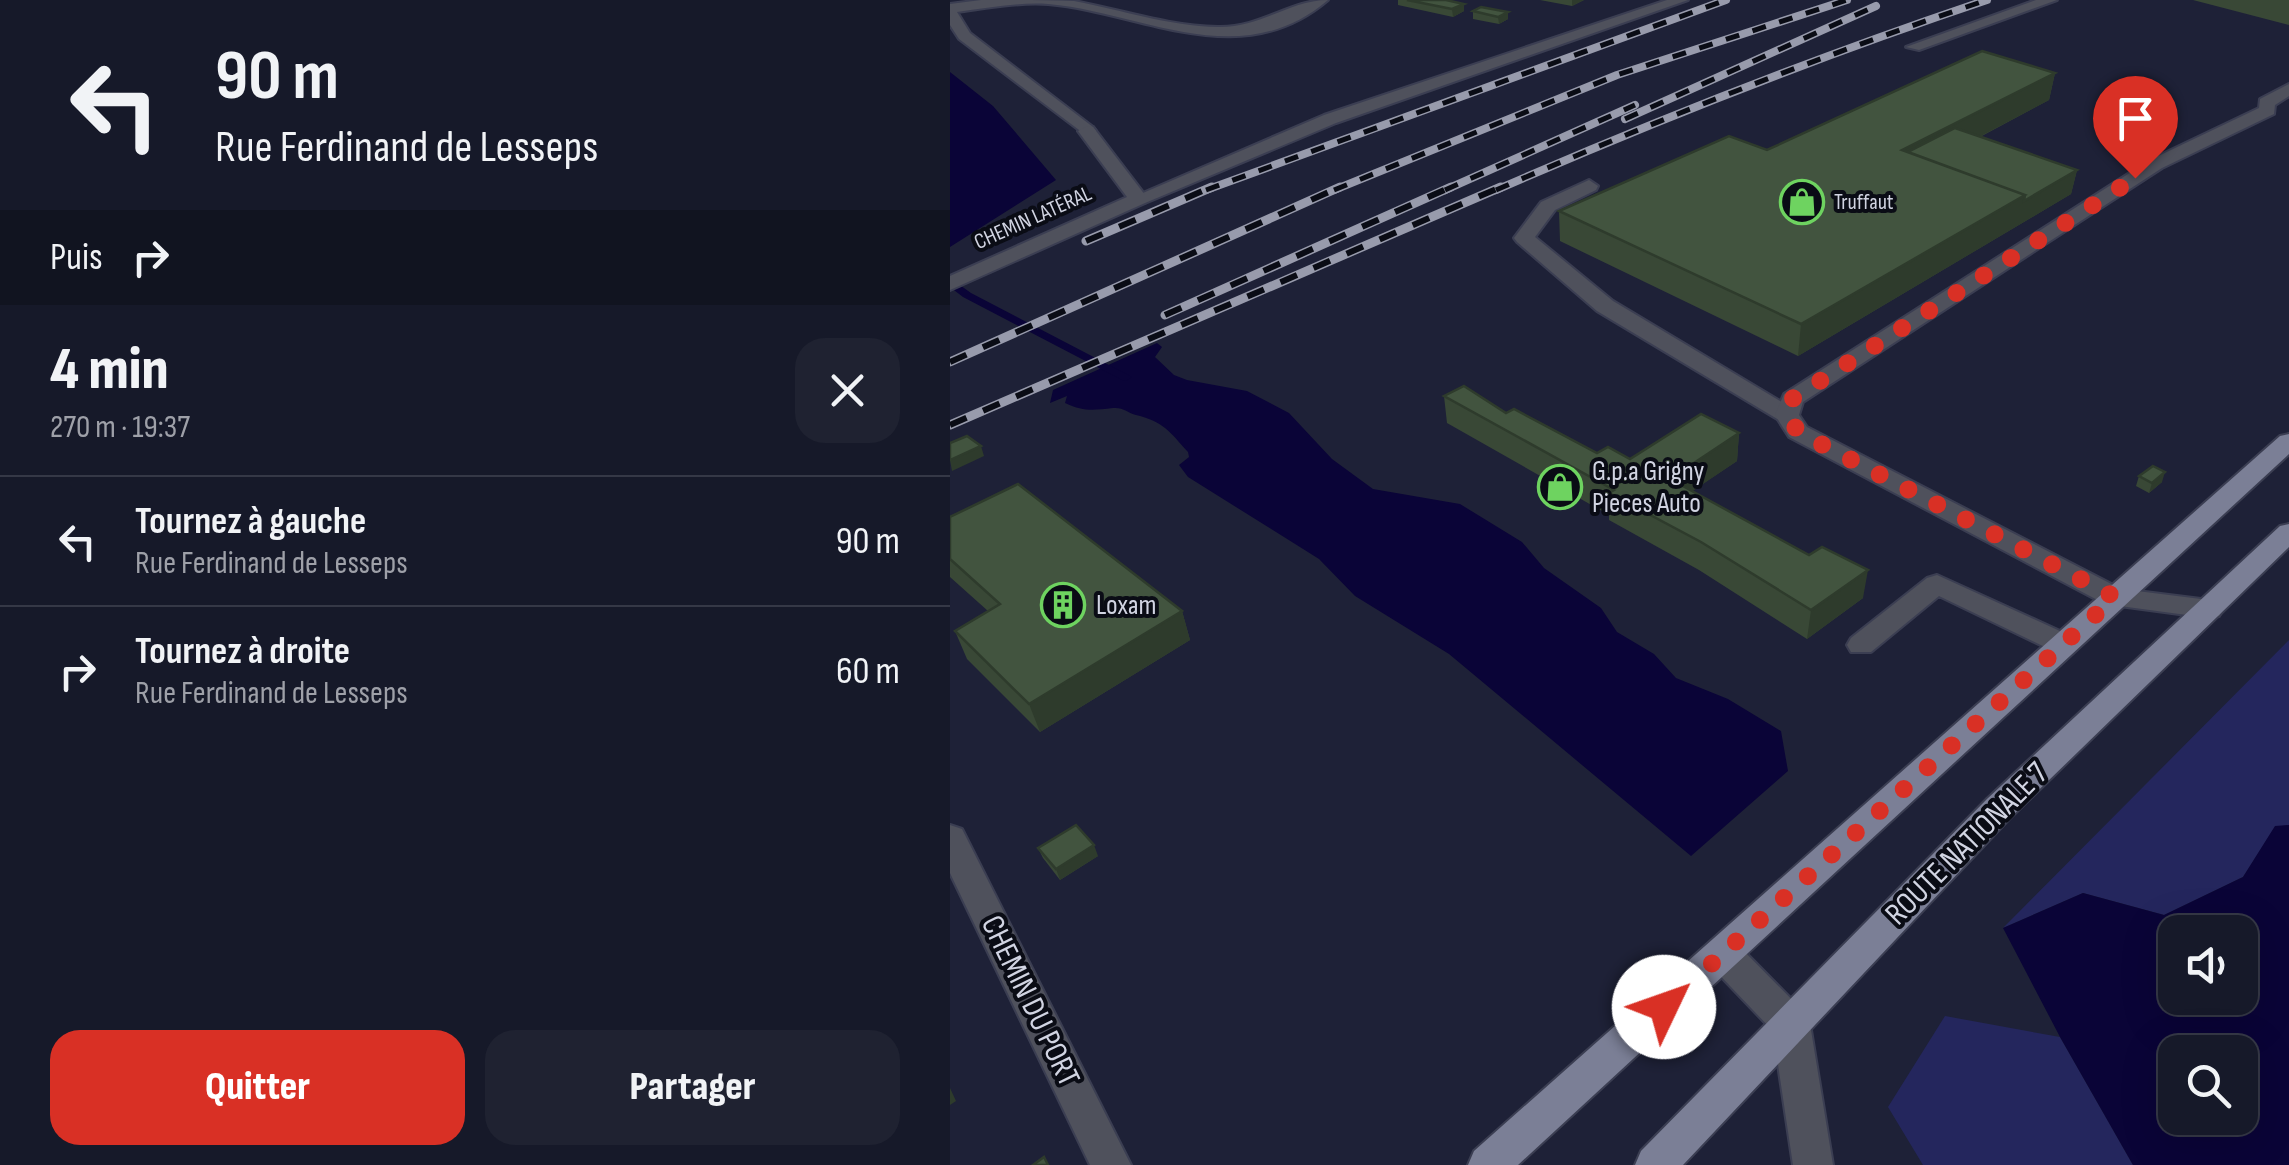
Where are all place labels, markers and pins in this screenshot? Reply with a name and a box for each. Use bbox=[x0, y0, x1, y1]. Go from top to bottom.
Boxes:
pin bbox=[2093, 76, 2178, 179]
shop icon: Truffaut bbox=[1779, 179, 1825, 225]
place label: Truffaut bbox=[1834, 189, 1894, 216]
place label: G.p.a Grigny Pieces Auto bbox=[1592, 455, 1705, 520]
shop icon: G.p.a Grigny Pieces Auto bbox=[1537, 464, 1583, 510]
building icon: Loxam bbox=[1040, 582, 1086, 628]
place label: Loxam bbox=[1096, 589, 1156, 622]

